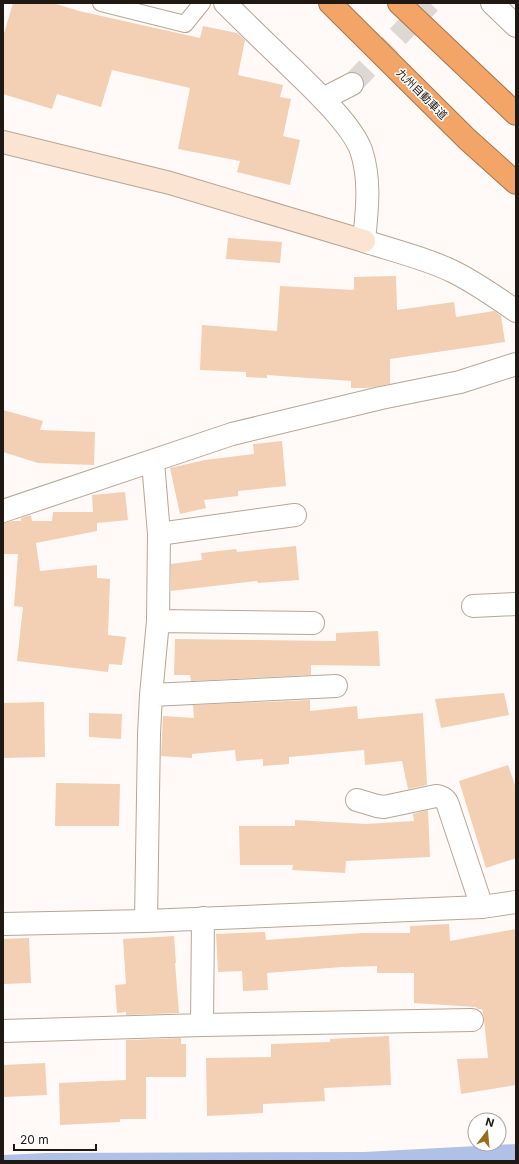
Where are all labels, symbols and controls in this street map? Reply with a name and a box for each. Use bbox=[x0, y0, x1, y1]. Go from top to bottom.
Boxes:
street label: 九州自動車道 bbox=[394, 66, 450, 122]
north arrow bbox=[467, 1112, 507, 1152]
text: N bbox=[484, 1115, 496, 1130]
scale bar bbox=[14, 1126, 96, 1152]
text: 20 m bbox=[20, 1132, 49, 1147]

